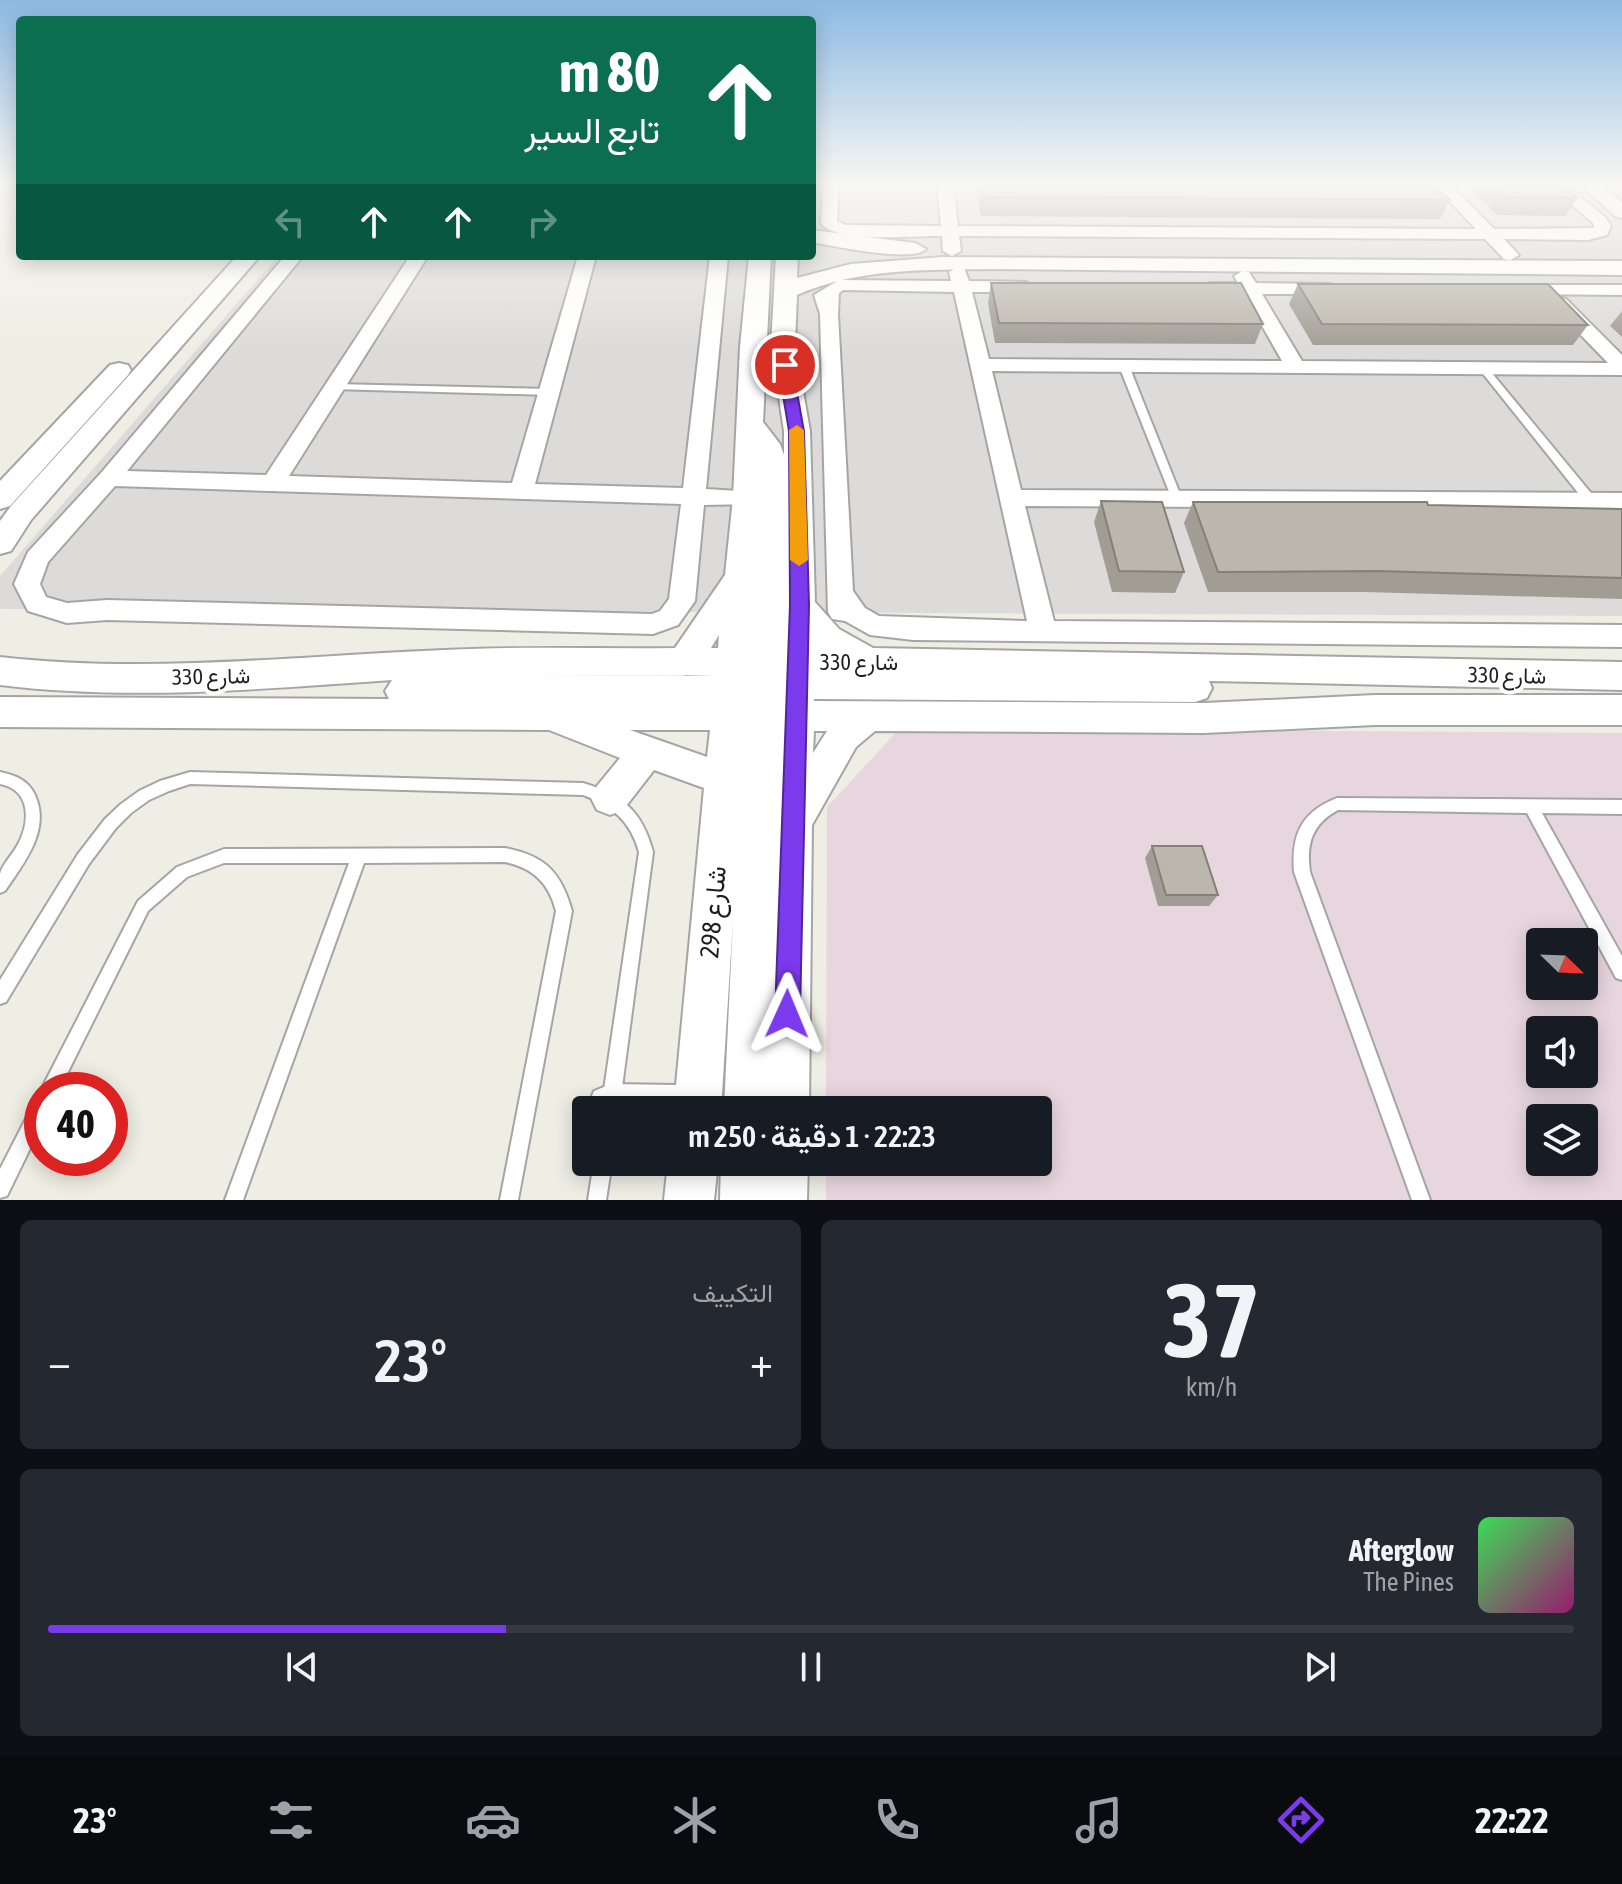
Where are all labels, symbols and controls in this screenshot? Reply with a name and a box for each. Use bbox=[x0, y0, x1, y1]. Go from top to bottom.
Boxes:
text: 80 m bbox=[559, 40, 660, 104]
icon: ahead bbox=[688, 48, 792, 152]
text: تابع السير bbox=[524, 109, 660, 151]
icon: left bbox=[268, 200, 312, 244]
icon: ahead bbox=[352, 200, 396, 244]
icon: ahead bbox=[436, 200, 480, 244]
icon: right bbox=[520, 200, 564, 244]
pin bbox=[751, 331, 819, 399]
icon: arrive bbox=[763, 343, 807, 387]
street label: شارع 330 bbox=[820, 649, 898, 677]
street label: شارع 330 bbox=[1468, 661, 1546, 691]
street label: شارع 330 bbox=[172, 662, 250, 692]
street label: شارع 298 bbox=[694, 865, 735, 960]
north arrow bbox=[1526, 928, 1598, 1000]
map controls bbox=[1526, 928, 1598, 1176]
position arrow bbox=[745, 972, 829, 1056]
button: sound bbox=[1526, 1016, 1598, 1088]
speed limit sign: 40 bbox=[24, 1072, 128, 1176]
button: layers bbox=[1526, 1104, 1598, 1176]
text: 22:23 · 1 دقيقة · 250 m bbox=[688, 1119, 936, 1153]
text: 37 bbox=[1163, 1260, 1260, 1379]
text: التكييف bbox=[692, 1278, 773, 1308]
text: 23° bbox=[374, 1326, 447, 1395]
text: − bbox=[48, 1336, 71, 1386]
text: + bbox=[750, 1336, 773, 1386]
text: km/h bbox=[1186, 1372, 1237, 1402]
text: Afterglow bbox=[1349, 1533, 1454, 1567]
text: The Pines bbox=[1363, 1567, 1454, 1597]
icon: previous bbox=[280, 1645, 324, 1689]
icon: pause bbox=[789, 1645, 833, 1689]
icon: next bbox=[1298, 1645, 1342, 1689]
icon: filters bbox=[263, 1792, 319, 1848]
icon: car bbox=[465, 1792, 521, 1848]
icon: climate bbox=[667, 1792, 723, 1848]
icon: phone bbox=[869, 1792, 925, 1848]
icon: music bbox=[1071, 1792, 1127, 1848]
icon: directions bbox=[1273, 1792, 1329, 1848]
text: 23° bbox=[73, 1799, 117, 1841]
text: 22:22 bbox=[1475, 1799, 1549, 1841]

